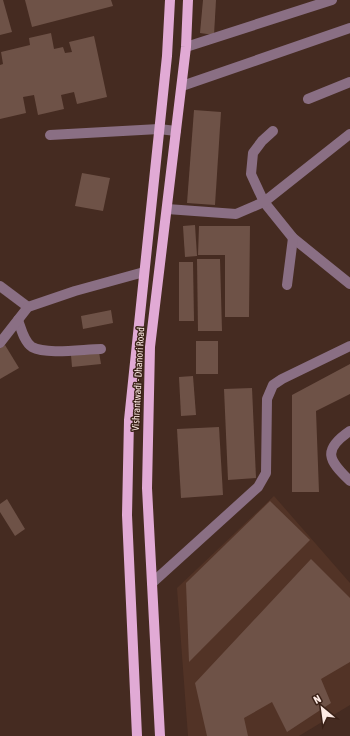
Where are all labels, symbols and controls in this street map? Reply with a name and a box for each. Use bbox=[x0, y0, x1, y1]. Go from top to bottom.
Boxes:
street label: Vishrantwadi - Dhanori Road bbox=[130, 327, 146, 431]
north arrow bbox=[302, 688, 342, 728]
text: N bbox=[311, 692, 323, 706]

